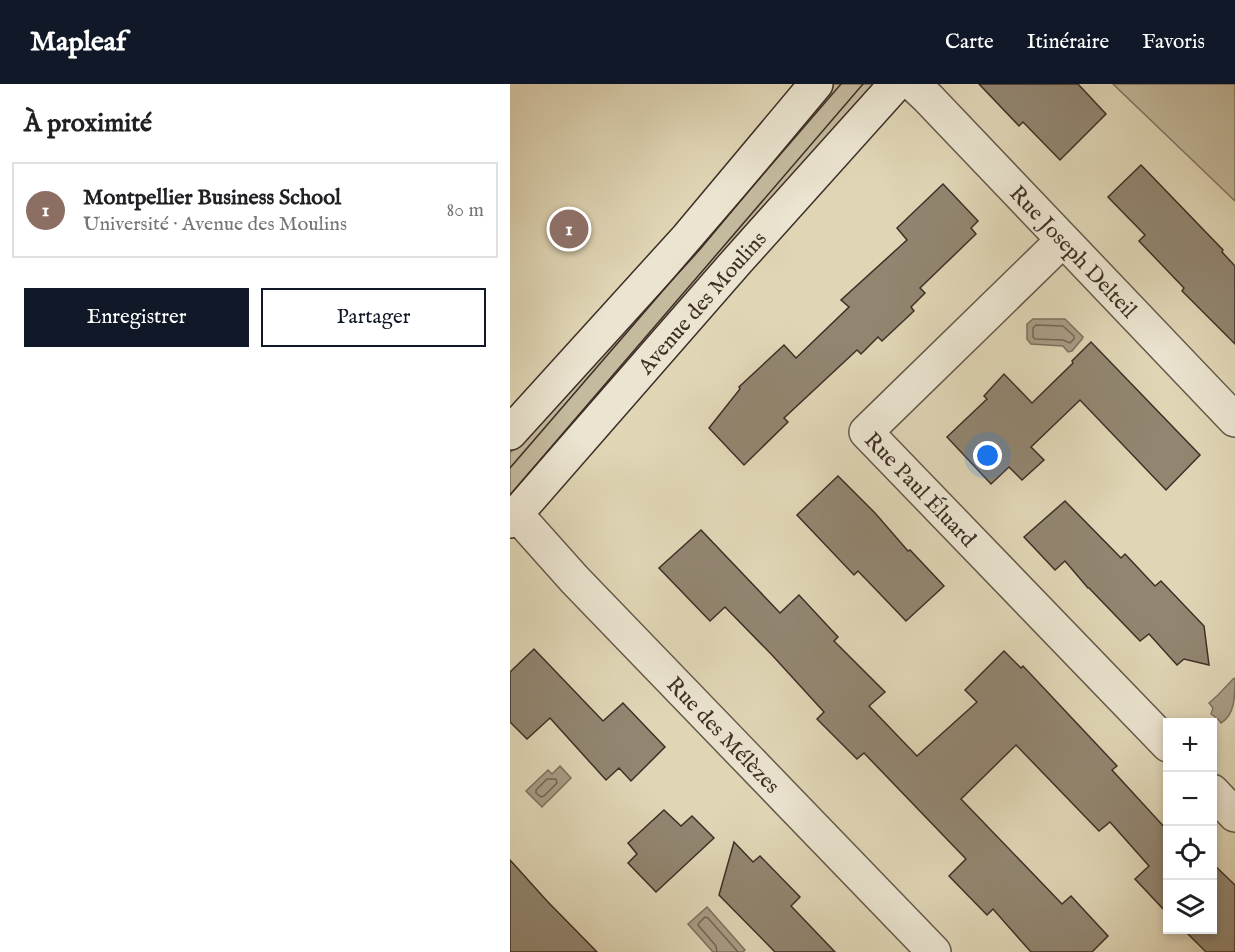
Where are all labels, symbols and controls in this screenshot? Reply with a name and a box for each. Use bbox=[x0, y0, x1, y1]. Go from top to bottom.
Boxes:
text: Mapleaf bbox=[30, 25, 126, 60]
text: Carte bbox=[945, 29, 994, 56]
text: Itinéraire bbox=[1027, 29, 1109, 56]
text: Favoris bbox=[1142, 29, 1205, 56]
text: À proximité bbox=[24, 107, 152, 140]
street label: Rue Joseph Delteil bbox=[1003, 180, 1142, 325]
text: Montpellier Business School bbox=[83, 184, 341, 212]
text: 1 bbox=[42, 198, 49, 223]
text: 80 m bbox=[447, 198, 484, 223]
pin: 1 bbox=[550, 206, 588, 252]
text: Université · Avenue des Moulins bbox=[83, 212, 347, 237]
street label: Avenue des Moulins bbox=[632, 226, 773, 381]
button: Enregistrer bbox=[24, 288, 249, 347]
button: Partager bbox=[261, 288, 486, 347]
street label: Rue Paul Éluard bbox=[857, 427, 981, 554]
your location bbox=[973, 441, 1002, 470]
street label: Rue des Mélèzes bbox=[660, 671, 785, 800]
map controls bbox=[1163, 718, 1217, 934]
button: + bbox=[1163, 718, 1217, 772]
button: − bbox=[1163, 772, 1217, 826]
button: locate bbox=[1163, 826, 1217, 880]
button: layers bbox=[1163, 880, 1217, 934]

